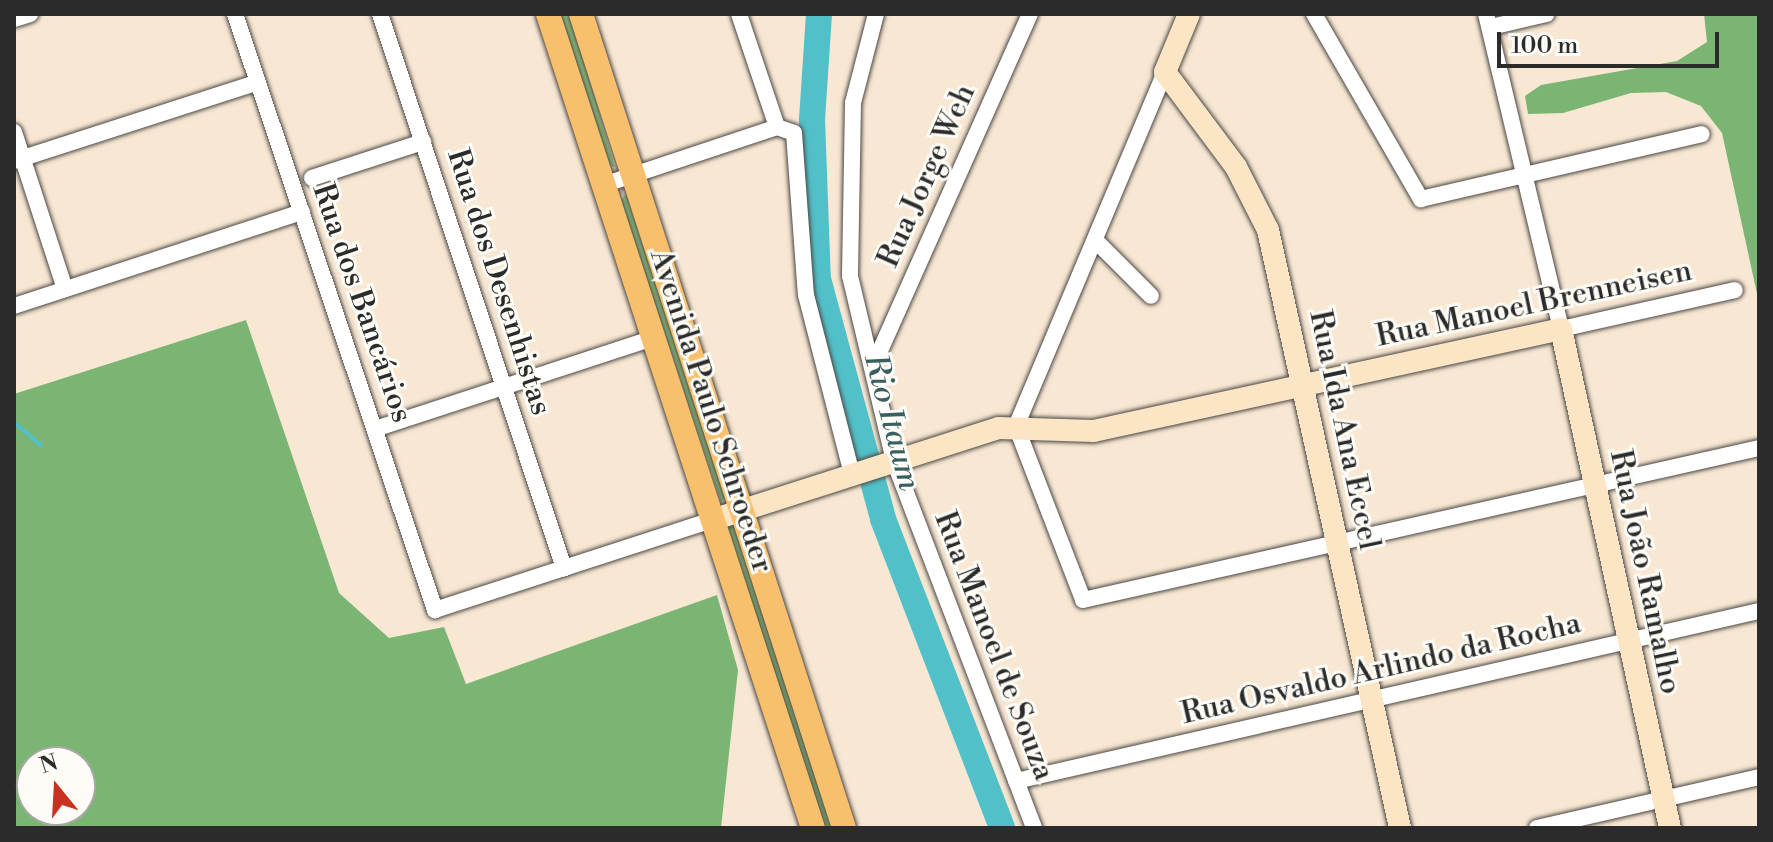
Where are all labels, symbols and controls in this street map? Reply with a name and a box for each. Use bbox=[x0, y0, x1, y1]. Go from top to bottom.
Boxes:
scale bar bbox=[1501, 16, 1723, 66]
text: 100 m bbox=[1511, 31, 1578, 61]
street label: Rua Jorge Weh bbox=[871, 79, 983, 273]
street label: Rua dos Desenhistas bbox=[439, 144, 559, 420]
street label: Rua dos Bancários bbox=[304, 179, 420, 427]
street label: Avenida Paulo Schroeder bbox=[642, 245, 780, 577]
street label: Rua Manoel Brenneisen bbox=[1373, 253, 1695, 355]
street label: Rua Ida Ana Eccel bbox=[1301, 307, 1387, 553]
water label: Rio Itaum bbox=[855, 350, 929, 494]
street label: Rua João Ramalho bbox=[1602, 447, 1688, 697]
street label: Rua Manoel de Souza bbox=[926, 507, 1062, 785]
street label: Rua Osvaldo Arlindo da Rocha bbox=[1178, 605, 1584, 733]
north arrow bbox=[16, 746, 96, 826]
text: N bbox=[37, 749, 61, 780]

